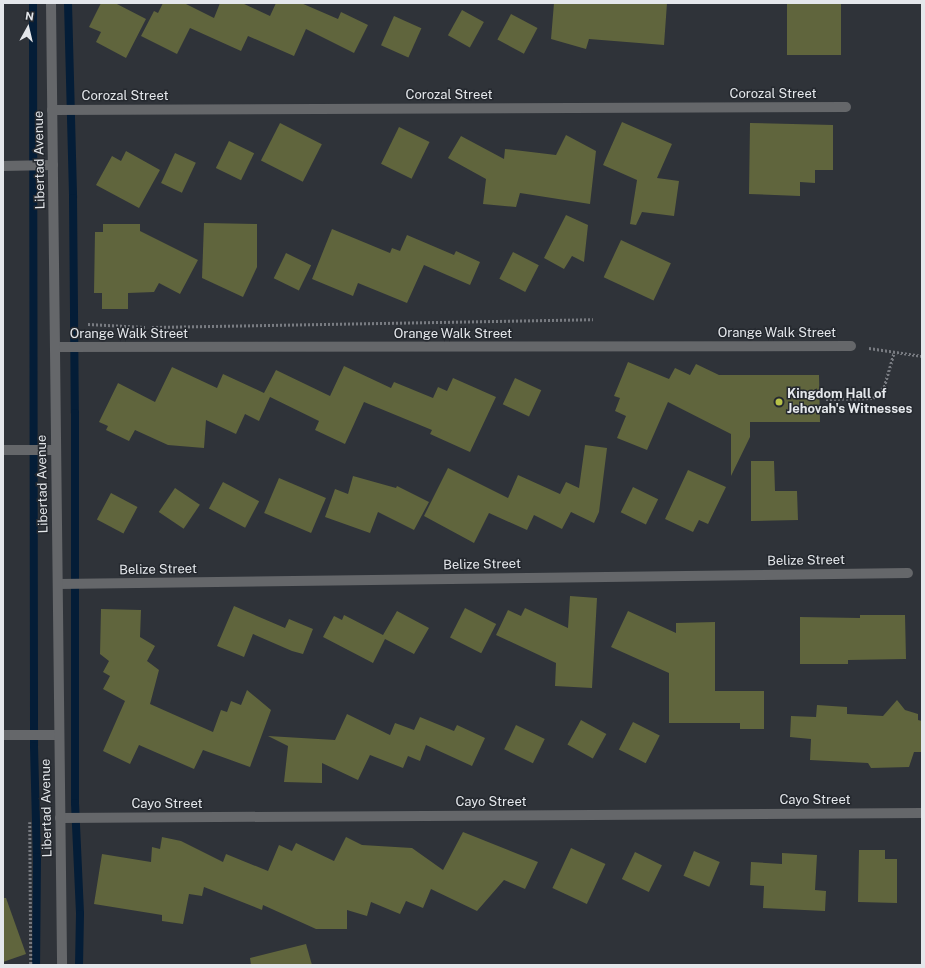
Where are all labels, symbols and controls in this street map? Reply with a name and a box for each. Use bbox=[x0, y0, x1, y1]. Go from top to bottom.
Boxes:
north arrow bbox=[8, 8, 48, 48]
text: N bbox=[25, 10, 35, 23]
street label: Corozal Street bbox=[729, 86, 817, 102]
street label: Corozal Street bbox=[405, 87, 493, 103]
street label: Corozal Street bbox=[81, 88, 169, 104]
street label: Libertad Avenue bbox=[31, 111, 49, 209]
street label: Orange Walk Street bbox=[718, 325, 836, 341]
street label: Orange Walk Street bbox=[70, 326, 188, 342]
street label: Orange Walk Street bbox=[394, 326, 512, 342]
place label: Kingdom Hall of Jehovah's Witnesses bbox=[787, 387, 913, 418]
marker: Kingdom Hall of Jehovah's Witnesses bbox=[774, 397, 784, 407]
street label: Libertad Avenue bbox=[34, 435, 52, 533]
street label: Belize Street bbox=[767, 553, 845, 569]
street label: Belize Street bbox=[443, 557, 521, 573]
street label: Belize Street bbox=[119, 562, 197, 578]
street label: Libertad Avenue bbox=[38, 759, 56, 857]
street label: Cayo Street bbox=[779, 792, 851, 808]
street label: Cayo Street bbox=[455, 794, 527, 810]
street label: Cayo Street bbox=[131, 796, 203, 812]

